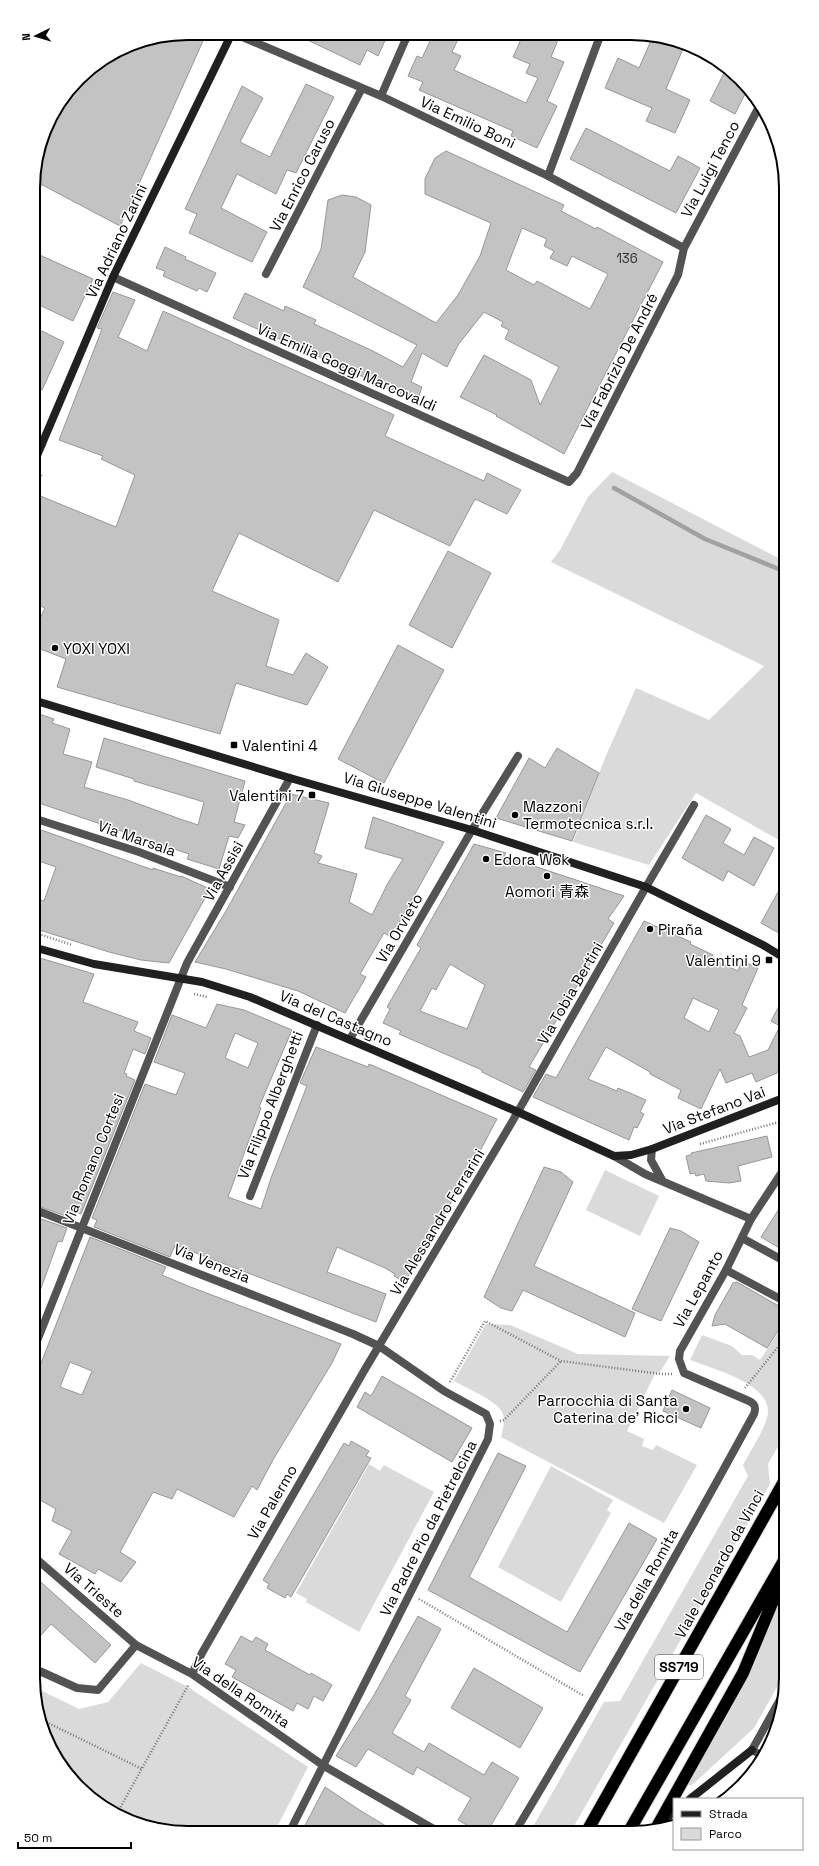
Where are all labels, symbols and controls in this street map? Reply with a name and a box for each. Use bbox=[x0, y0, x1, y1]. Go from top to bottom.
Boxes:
north arrow bbox=[16, 16, 56, 56]
text: N bbox=[19, 33, 33, 41]
street label: Via Emilio Boni bbox=[417, 92, 519, 152]
street label: Via Enrico Caruso bbox=[265, 115, 339, 235]
street label: Via Luigi Tenco bbox=[677, 117, 743, 221]
street label: Via Adriano Zarini bbox=[81, 181, 151, 301]
house number: 136 bbox=[616, 250, 638, 267]
street label: Via Fabrizio De André bbox=[576, 289, 662, 432]
street label: Via Emilia Goggi Marcovaldi bbox=[254, 319, 440, 415]
place label: YOXI YOXI bbox=[63, 639, 130, 658]
marker: YOXI YOXI bbox=[50, 643, 60, 653]
place label: Valentini 4 bbox=[242, 736, 318, 755]
marker: Valentini 4 bbox=[229, 740, 239, 750]
street label: Via Giuseppe Valentini bbox=[341, 768, 499, 832]
place label: Valentini 7 bbox=[229, 786, 304, 805]
marker: Valentini 7 bbox=[307, 790, 317, 800]
place label: Mazzoni Termotecnica s.r.l. bbox=[523, 797, 653, 833]
marker: Mazzoni Termotecnica s.r.l. bbox=[510, 810, 520, 820]
street label: Via Marsala bbox=[95, 816, 179, 860]
street label: Via Assisi bbox=[199, 838, 247, 904]
place label: Edora Wok bbox=[494, 850, 569, 869]
marker: Edora Wok bbox=[481, 854, 491, 864]
marker: Aomori 青森 bbox=[542, 871, 552, 881]
place label: Aomori 青森 bbox=[505, 882, 589, 901]
street label: Via Orvieto bbox=[371, 890, 427, 966]
place label: Piraña bbox=[658, 920, 703, 939]
marker: Piraña bbox=[645, 924, 655, 934]
street label: Via Tobia Bertini bbox=[533, 938, 607, 1048]
place label: Valentini 9 bbox=[686, 951, 761, 970]
marker: Valentini 9 bbox=[764, 955, 774, 965]
street label: Via del Castagno bbox=[277, 986, 395, 1050]
street label: Via Filippo Alberghetti bbox=[233, 1028, 307, 1182]
street label: Via Stefano Vai bbox=[660, 1082, 768, 1138]
street label: Via Romano Cortesi bbox=[58, 1091, 128, 1227]
street label: Via Alessandro Ferrarini bbox=[386, 1145, 488, 1299]
street label: Via Venezia bbox=[171, 1239, 253, 1287]
street label: Via Lepanto bbox=[669, 1247, 727, 1331]
place label: Parrocchia di Santa Caterina de' Ricci bbox=[537, 1391, 678, 1427]
marker: Parrocchia di Santa Caterina de' Ricci bbox=[681, 1404, 691, 1414]
street label: Via Padre Pio da Pietrelcina bbox=[375, 1436, 481, 1619]
street label: Via Palermo bbox=[243, 1461, 301, 1543]
street label: Viale Leonardo da Vinci bbox=[670, 1486, 768, 1642]
street label: Via della Romita bbox=[610, 1525, 682, 1635]
street label: Via Trieste bbox=[60, 1558, 128, 1622]
street label: Via della Romita bbox=[188, 1652, 294, 1732]
road number: SS719 bbox=[655, 1655, 703, 1679]
legend bbox=[673, 1798, 803, 1850]
text: Strada bbox=[709, 1806, 748, 1822]
scale bar bbox=[18, 1824, 131, 1850]
text: Parco bbox=[709, 1826, 742, 1842]
text: 50 m bbox=[24, 1830, 52, 1846]

